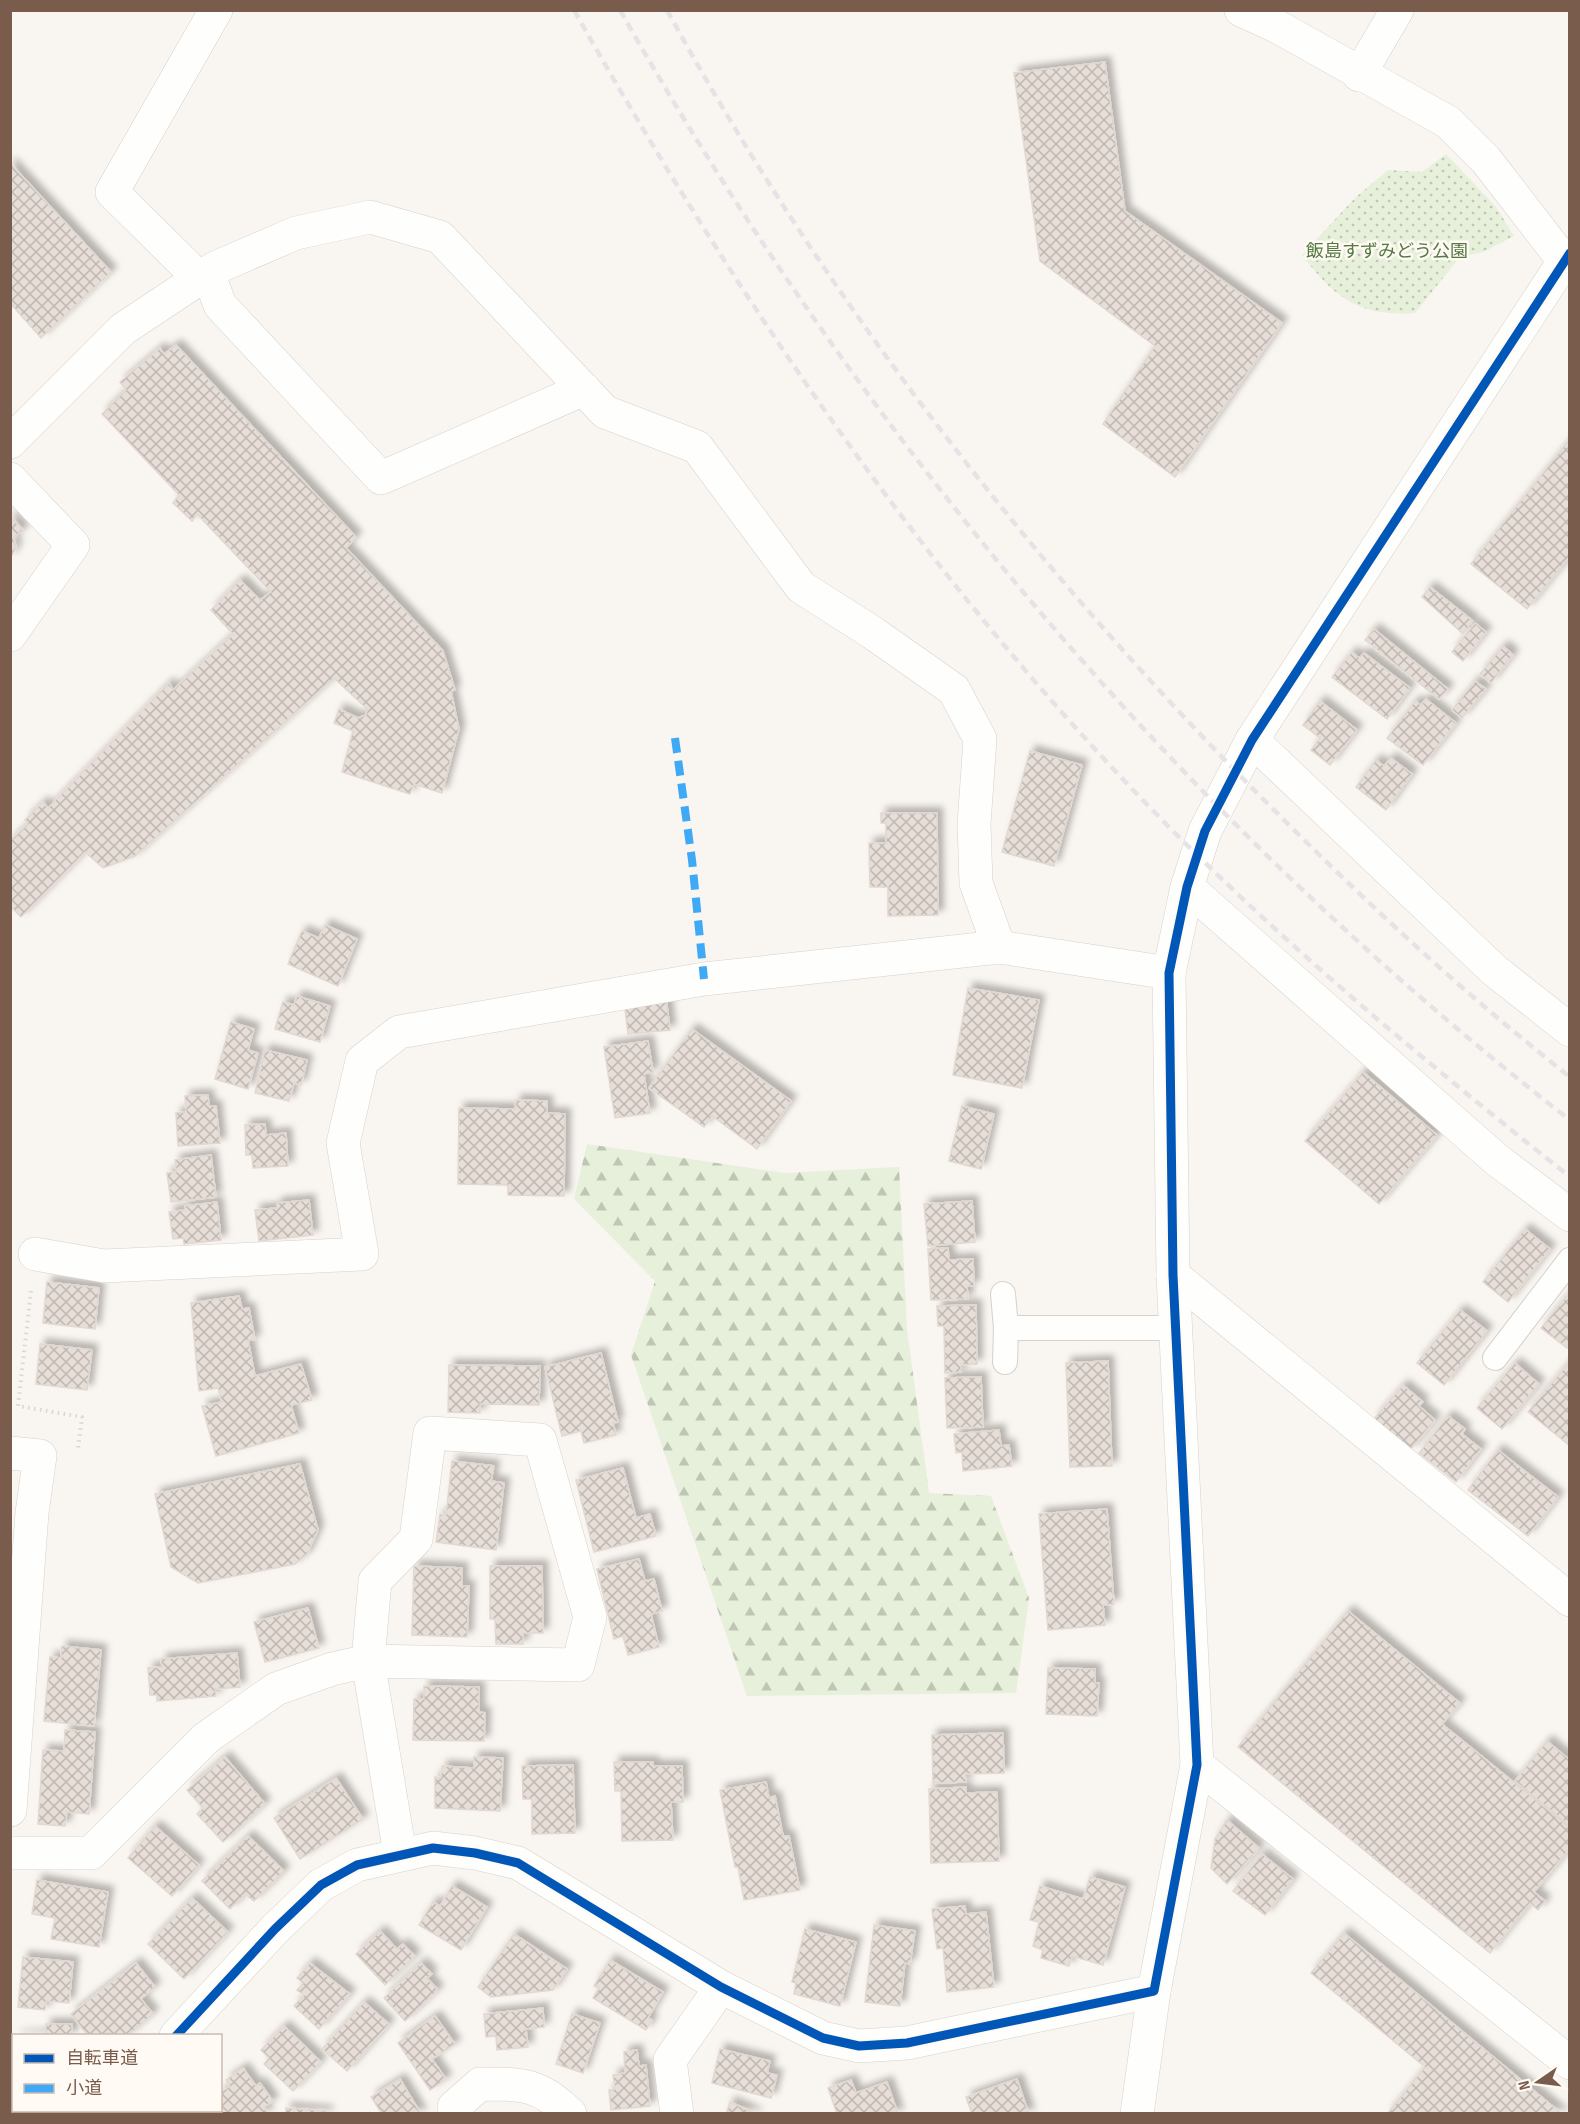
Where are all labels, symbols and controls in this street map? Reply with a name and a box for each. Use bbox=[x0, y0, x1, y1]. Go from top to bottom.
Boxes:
park label: 飯島すずみどう公園 bbox=[1306, 241, 1468, 262]
legend bbox=[12, 2034, 222, 2112]
text: 自転車道 bbox=[66, 2048, 138, 2069]
north arrow bbox=[1508, 2052, 1568, 2112]
text: 小道 bbox=[66, 2078, 102, 2099]
text: N bbox=[1515, 2079, 1535, 2092]

